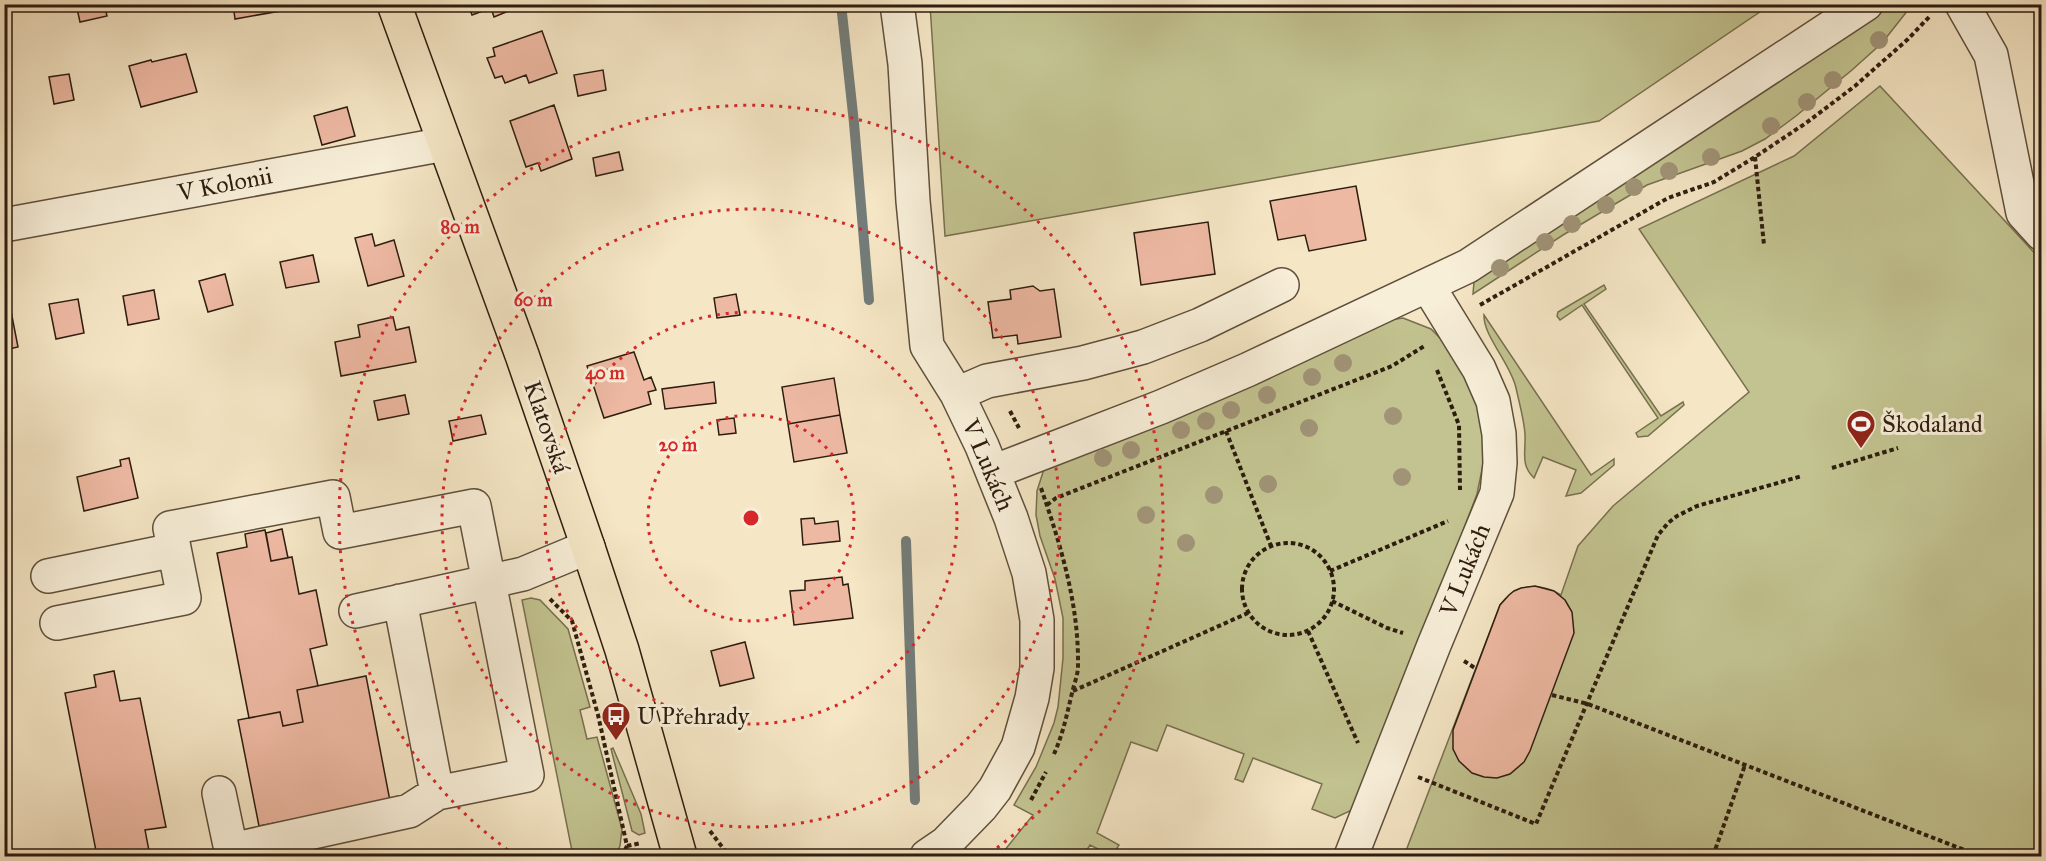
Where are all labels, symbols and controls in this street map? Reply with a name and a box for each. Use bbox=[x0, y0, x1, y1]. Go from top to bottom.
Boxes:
street label: V Kolonii bbox=[174, 160, 275, 208]
text: 80 m bbox=[440, 216, 480, 238]
text: 60 m bbox=[514, 289, 553, 311]
text: 40 m bbox=[585, 362, 626, 385]
street label: Klatovská bbox=[517, 377, 577, 478]
sports icon: Škodaland bbox=[1845, 408, 1877, 450]
place label: Škodaland bbox=[1882, 409, 1983, 439]
street label: V Lukách bbox=[955, 414, 1021, 516]
text: 20 m bbox=[659, 434, 698, 456]
centre of rings bbox=[741, 508, 761, 528]
street label: V Lukách bbox=[1433, 519, 1497, 622]
bus stop icon: U Přehrady bbox=[600, 700, 632, 742]
place label: U Přehrady bbox=[637, 701, 750, 731]

